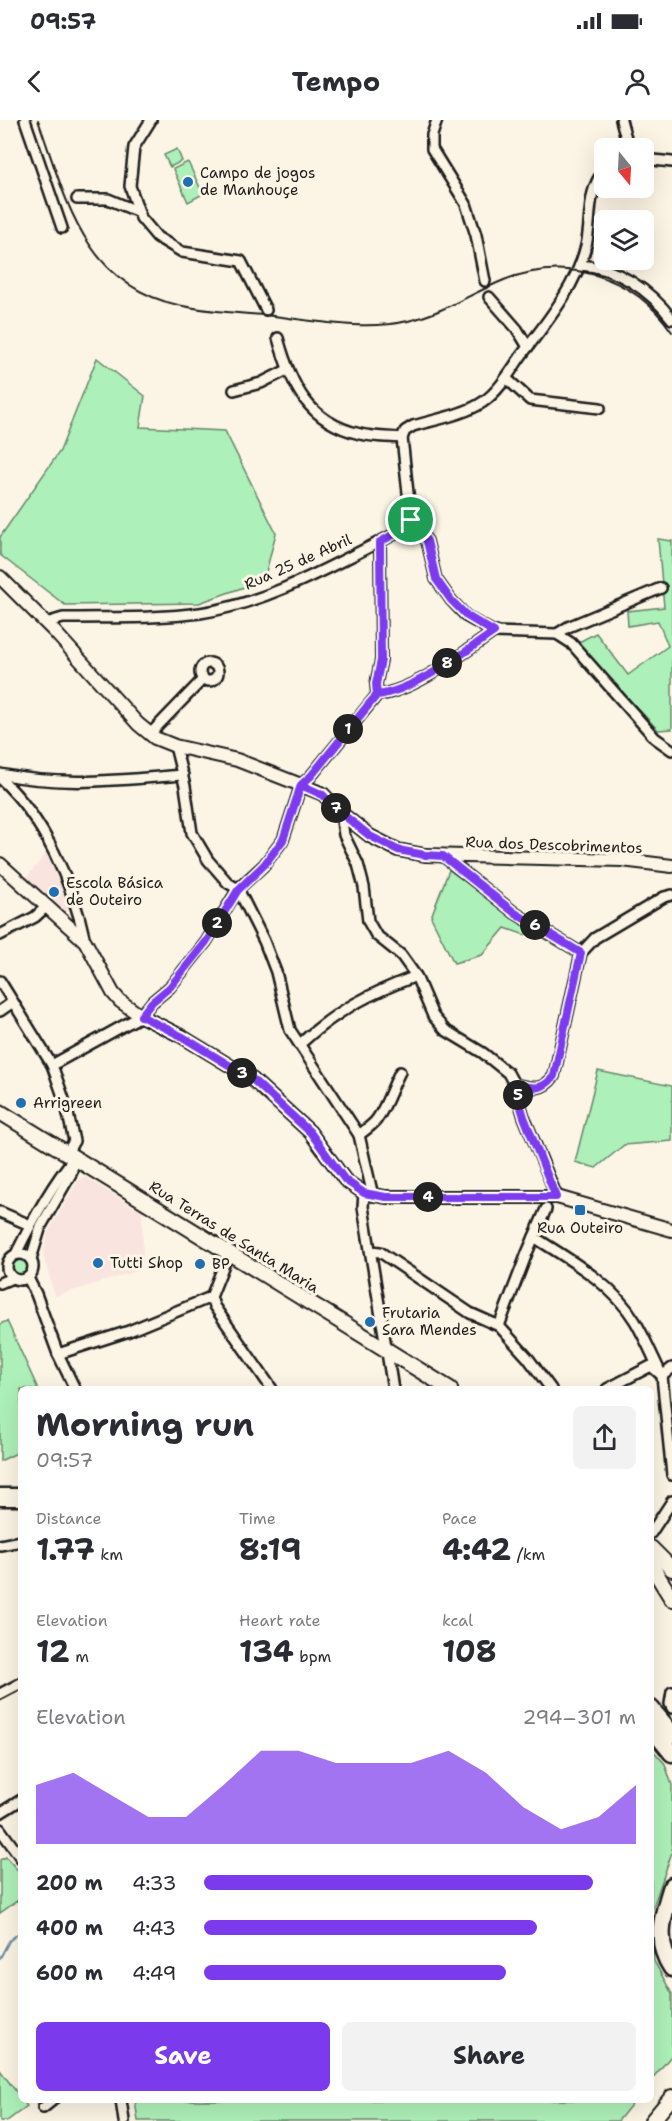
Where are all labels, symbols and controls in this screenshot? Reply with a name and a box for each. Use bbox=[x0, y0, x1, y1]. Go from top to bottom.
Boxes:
text: 09:57 bbox=[30, 7, 96, 36]
text: Tempo bbox=[292, 63, 380, 100]
icon: back bbox=[18, 65, 51, 98]
icon: person bbox=[621, 65, 654, 98]
north arrow bbox=[594, 138, 654, 198]
map controls bbox=[594, 138, 654, 270]
place label: Campo de jogos de Manhouçe bbox=[200, 163, 315, 200]
marker: Campo de jogos de Manhouçe bbox=[181, 175, 195, 189]
button: layers bbox=[594, 210, 654, 270]
pin bbox=[385, 494, 436, 545]
icon: arrive bbox=[394, 503, 427, 536]
street label: Rua 25 de Abril bbox=[241, 529, 355, 595]
pin: 8 bbox=[432, 648, 462, 678]
text: 8 bbox=[441, 652, 453, 673]
pin: 1 bbox=[333, 714, 363, 744]
text: 1 bbox=[344, 718, 352, 739]
pin: 7 bbox=[321, 793, 351, 823]
text: 7 bbox=[330, 797, 342, 818]
street label: Rua dos Descobrimentos bbox=[465, 832, 643, 858]
place label: Escola Básica de Outeiro bbox=[66, 873, 164, 910]
marker: Escola Básica de Outeiro bbox=[47, 885, 61, 899]
pin: 2 bbox=[202, 908, 232, 938]
pin: 6 bbox=[520, 910, 550, 940]
text: 2 bbox=[211, 912, 223, 933]
text: 6 bbox=[529, 914, 541, 935]
pin: 3 bbox=[227, 1058, 257, 1088]
text: 3 bbox=[236, 1062, 248, 1083]
pin: 5 bbox=[503, 1080, 533, 1110]
text: 5 bbox=[513, 1084, 523, 1105]
place label: Arrigreen bbox=[33, 1093, 102, 1113]
marker: Arrigreen bbox=[14, 1096, 28, 1110]
street label: Rua Terras de Santa Maria bbox=[145, 1176, 323, 1298]
pin: 4 bbox=[413, 1182, 443, 1212]
text: 4 bbox=[422, 1186, 434, 1207]
marker: Rua Outeiro bbox=[573, 1203, 587, 1217]
place label: Rua Outeiro bbox=[537, 1218, 623, 1238]
place label: Tutti Shop bbox=[110, 1253, 183, 1273]
place label: BP bbox=[212, 1254, 230, 1274]
marker: Tutti Shop bbox=[91, 1256, 105, 1270]
marker: BP bbox=[193, 1257, 207, 1271]
place label: Frutaria Sara Mendes bbox=[382, 1303, 477, 1340]
marker: Frutaria Sara Mendes bbox=[363, 1315, 377, 1329]
text: Morning run bbox=[36, 1402, 254, 1447]
button: share bbox=[573, 1406, 636, 1469]
text: 09:57 bbox=[36, 1447, 93, 1473]
text: Distance bbox=[36, 1508, 102, 1529]
text: Time bbox=[239, 1508, 276, 1529]
text: Pace bbox=[442, 1508, 477, 1529]
text: 1.77 bbox=[36, 1529, 95, 1570]
text: 8:19 bbox=[239, 1529, 301, 1570]
text: 4:42 bbox=[442, 1529, 511, 1570]
text: km bbox=[95, 1544, 123, 1565]
text: /km bbox=[511, 1544, 545, 1565]
text: Elevation bbox=[36, 1610, 108, 1631]
text: Heart rate bbox=[239, 1610, 321, 1631]
text: kcal bbox=[442, 1610, 473, 1631]
text: 12 bbox=[36, 1631, 70, 1672]
text: 134 bbox=[239, 1631, 294, 1672]
text: 108 bbox=[442, 1631, 497, 1672]
text: m bbox=[70, 1646, 89, 1667]
text: bpm bbox=[294, 1646, 331, 1667]
text: Elevation bbox=[36, 1704, 126, 1730]
text: 294–301 m bbox=[522, 1704, 636, 1730]
text: 200 m bbox=[36, 1870, 103, 1896]
text: 4:33 bbox=[132, 1870, 176, 1896]
text: 400 m bbox=[36, 1915, 103, 1941]
text: 4:43 bbox=[132, 1915, 176, 1941]
text: 600 m bbox=[36, 1960, 103, 1986]
text: 4:49 bbox=[132, 1960, 177, 1986]
button: Save bbox=[36, 2022, 330, 2091]
button: Share bbox=[342, 2022, 636, 2091]

